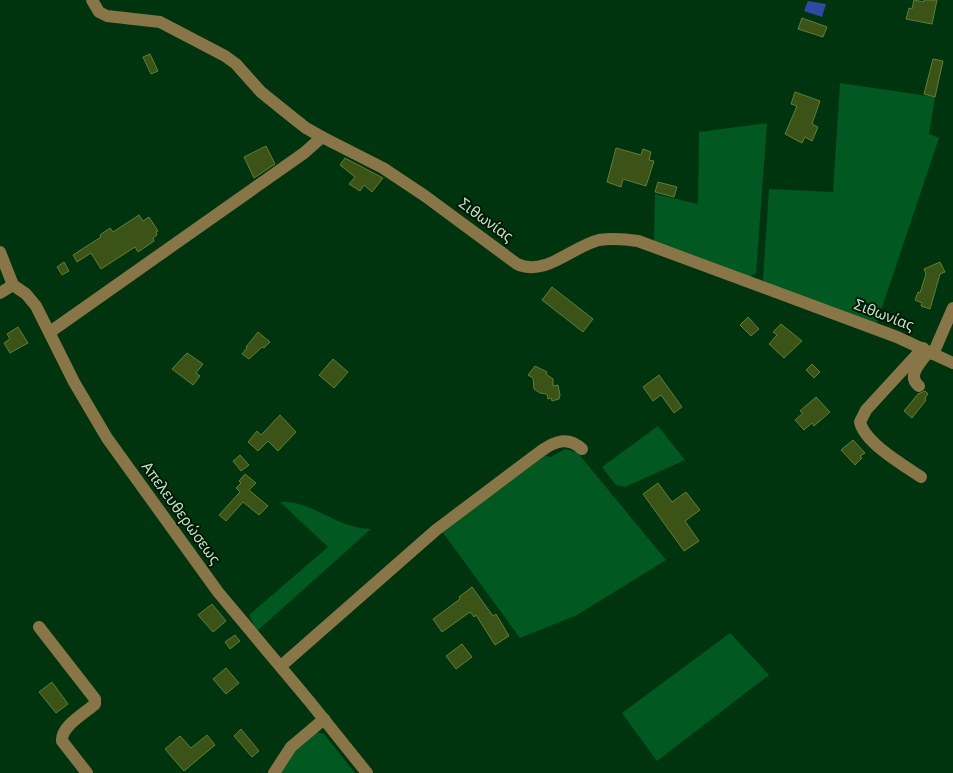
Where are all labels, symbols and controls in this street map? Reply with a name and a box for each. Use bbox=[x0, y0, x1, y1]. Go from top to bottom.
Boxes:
street label: Σιθωνίας bbox=[455, 193, 518, 246]
street label: Σιθωνίας bbox=[851, 293, 917, 335]
street label: Απελευθερώσεως bbox=[138, 457, 226, 568]

